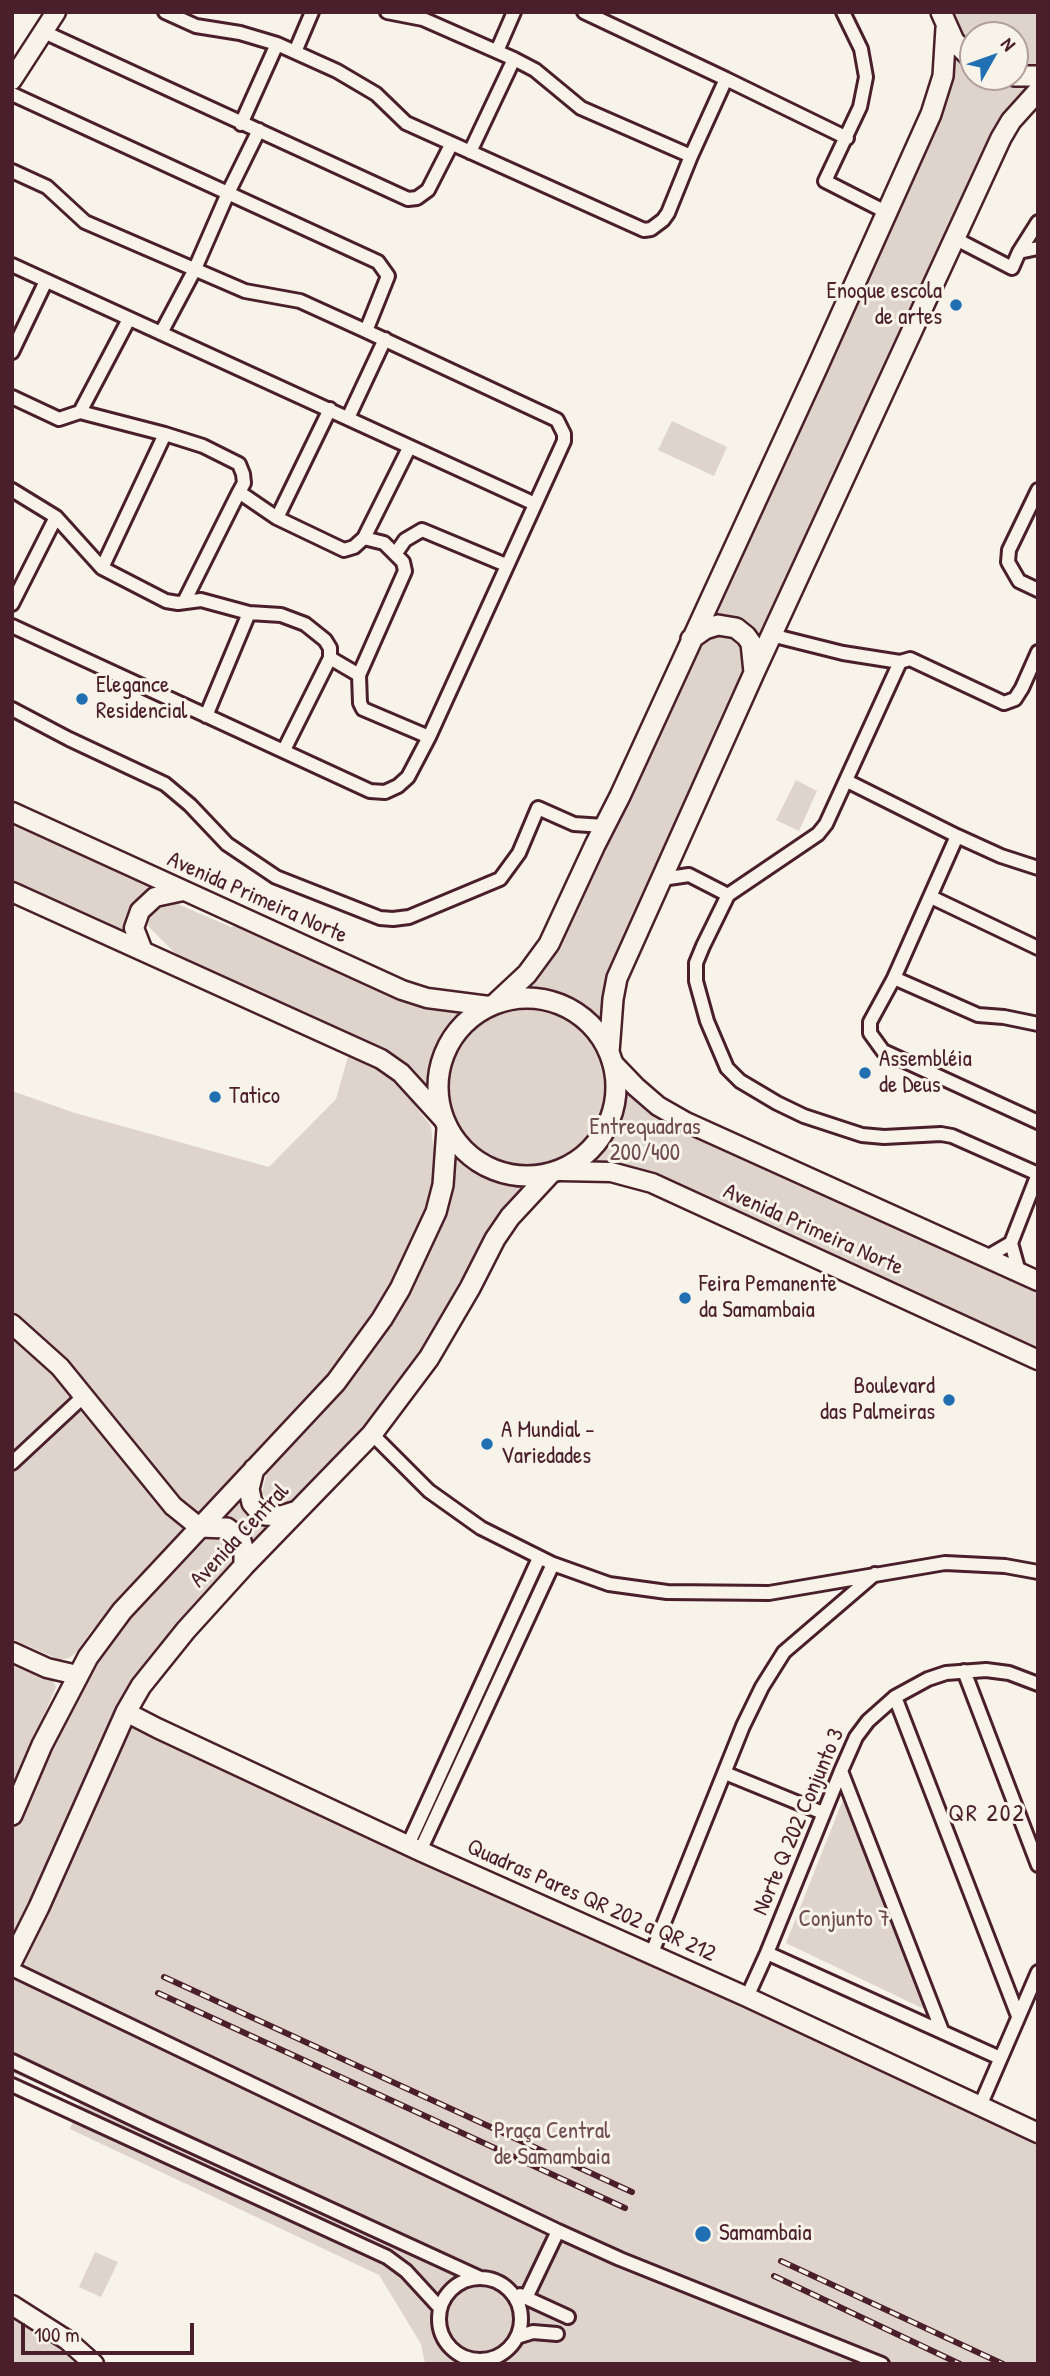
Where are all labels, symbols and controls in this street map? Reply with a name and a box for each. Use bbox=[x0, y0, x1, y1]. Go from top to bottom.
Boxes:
north arrow bbox=[959, 21, 1029, 91]
text: N bbox=[995, 32, 1022, 56]
place label: Enoque escola de artes bbox=[827, 278, 942, 332]
marker: Enoque escola de artes bbox=[948, 297, 964, 313]
place label: Elegance Residencial bbox=[96, 672, 187, 726]
marker: Elegance Residencial bbox=[74, 691, 90, 707]
street label: Avenida Primeira Norte bbox=[163, 846, 351, 950]
place label: Assembléia de Deus bbox=[879, 1046, 972, 1100]
marker: Assembléia de Deus bbox=[857, 1065, 873, 1081]
place label: Tatico bbox=[229, 1083, 280, 1111]
marker: Tatico bbox=[207, 1089, 223, 1105]
park label: Entrequadras 200/400 bbox=[589, 1114, 701, 1168]
street label: Avenida Primeira Norte bbox=[719, 1178, 907, 1282]
place label: Feira Pemanente da Samambaia bbox=[699, 1271, 837, 1325]
marker: Feira Pemanente da Samambaia bbox=[677, 1290, 693, 1306]
place label: Boulevard das Palmeiras bbox=[820, 1373, 935, 1427]
marker: Boulevard das Palmeiras bbox=[941, 1392, 957, 1408]
place label: A Mundial - Variedades bbox=[501, 1417, 595, 1471]
marker: A Mundial - Variedades bbox=[479, 1436, 495, 1452]
street label: Avenida Central bbox=[185, 1478, 295, 1594]
street label: Norte Q 202 Conjunto 3 bbox=[747, 1724, 851, 1920]
district label: QR 202 bbox=[949, 1801, 1025, 1829]
street label: Quadras Pares QR 202 a QR 212 bbox=[462, 1834, 720, 1968]
park label: Conjunto 7 bbox=[798, 1906, 890, 1934]
park label: Praça Central de Samambaia bbox=[494, 2118, 610, 2172]
place label: Samambaia bbox=[719, 2220, 812, 2248]
marker: Samambaia bbox=[693, 2224, 713, 2244]
scale bar bbox=[24, 2310, 198, 2354]
text: 100 m bbox=[34, 2320, 80, 2349]

